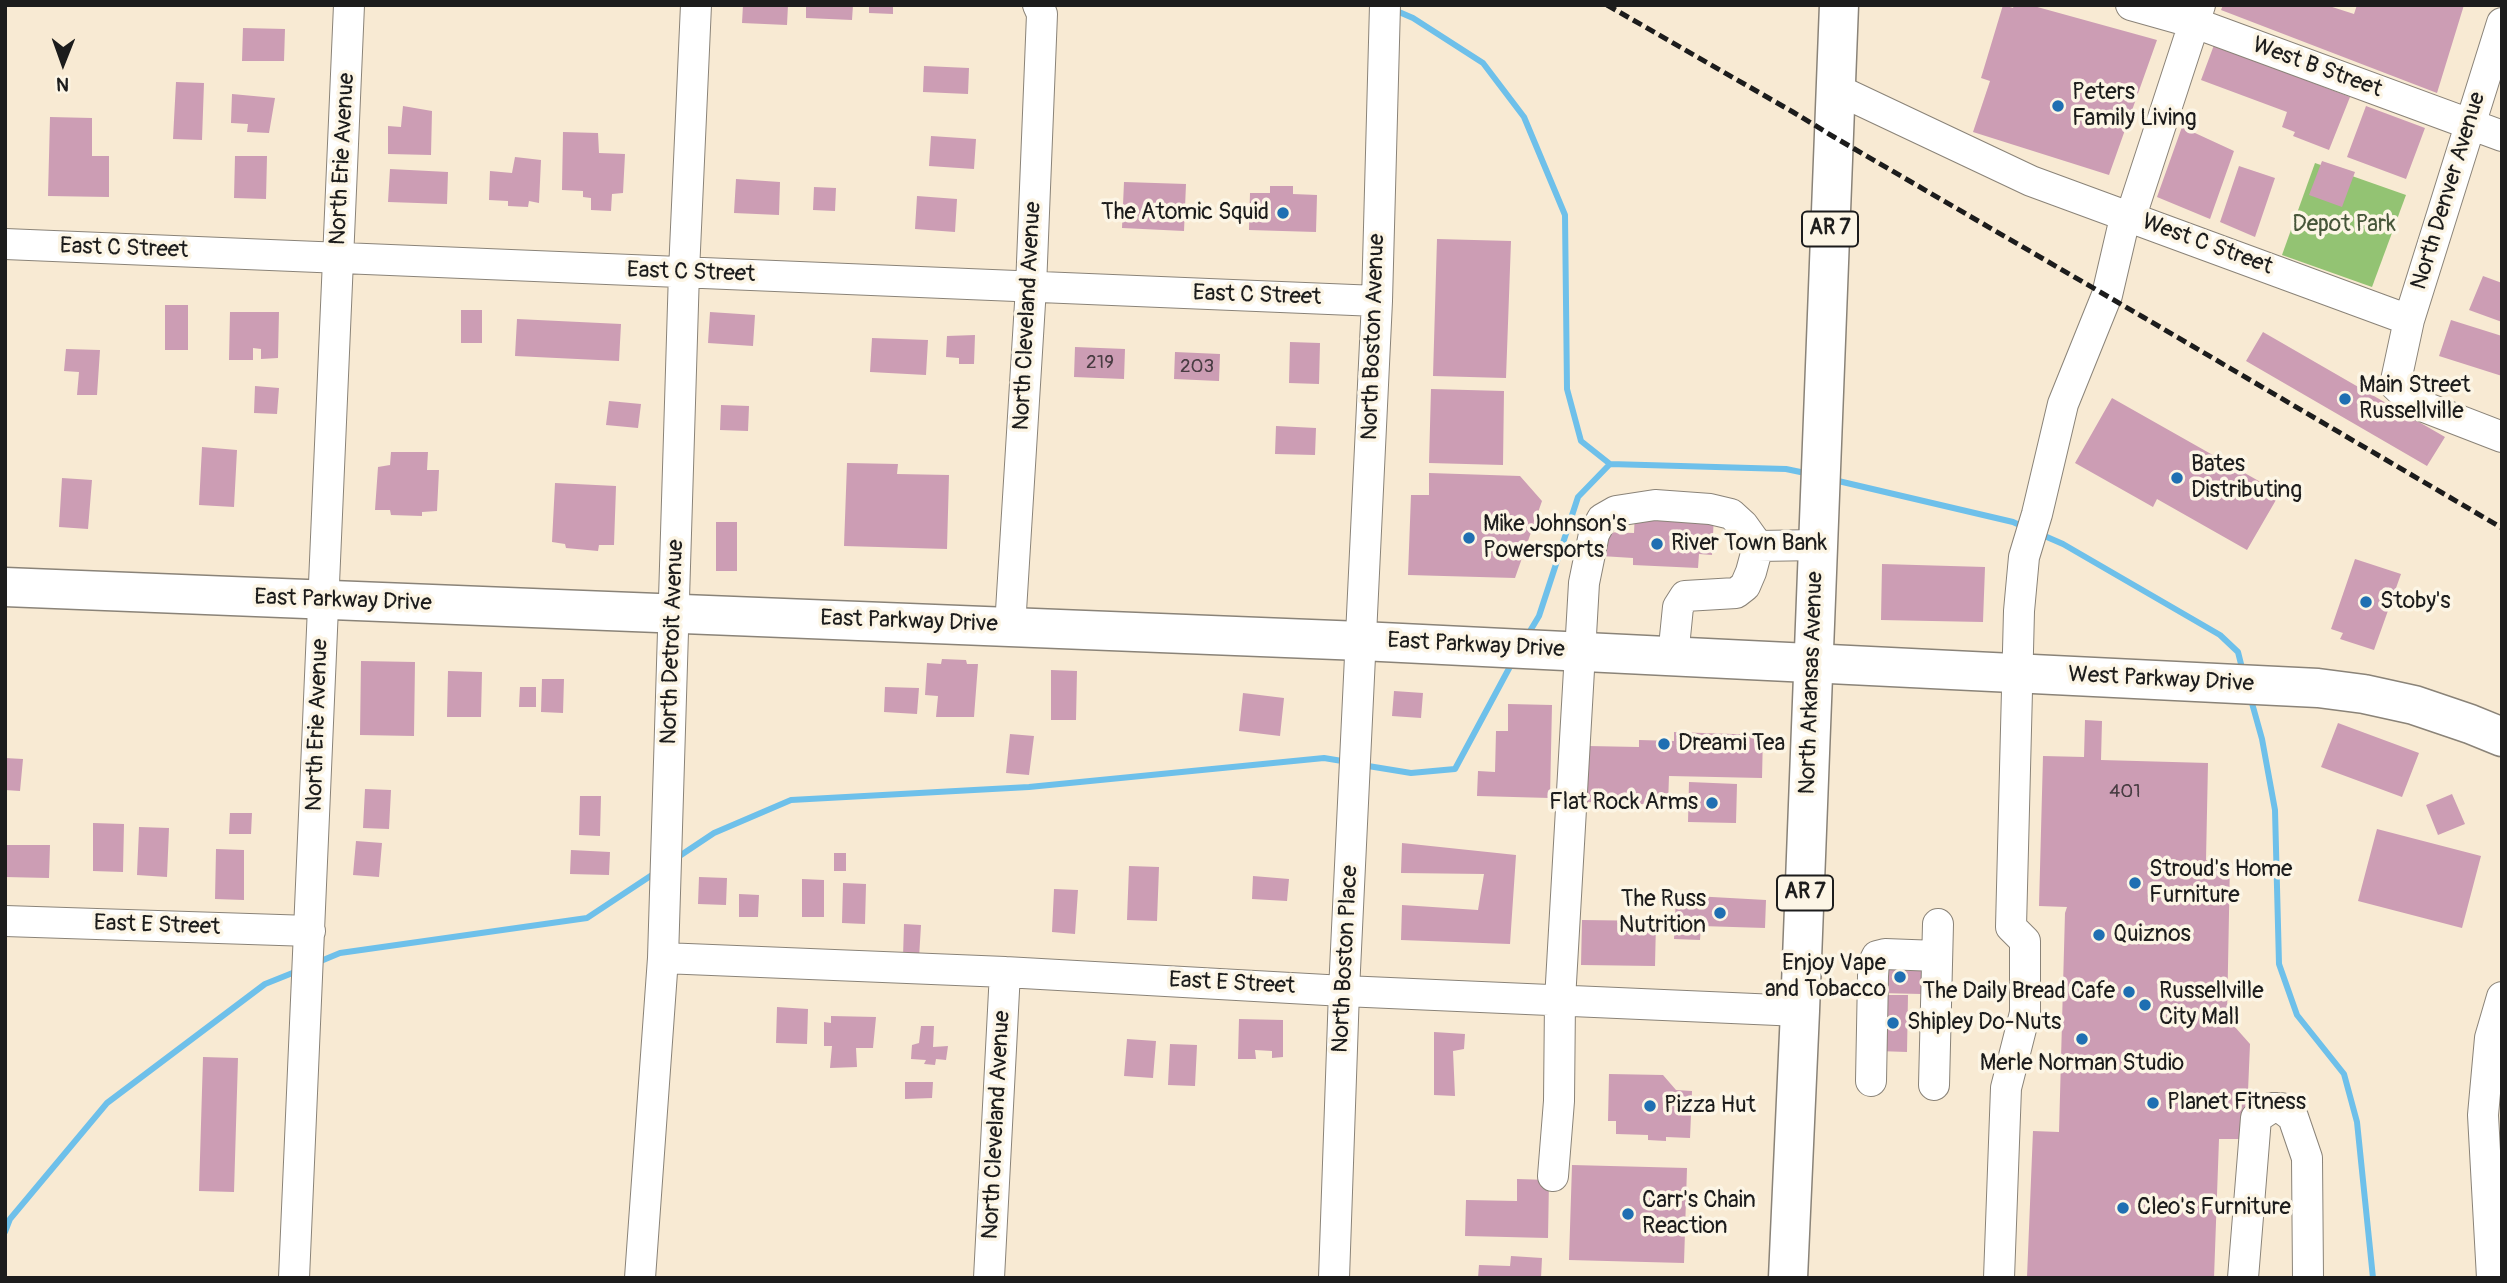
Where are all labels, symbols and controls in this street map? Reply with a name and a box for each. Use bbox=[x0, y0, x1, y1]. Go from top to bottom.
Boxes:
north arrow bbox=[28, 28, 98, 98]
street label: West B Street bbox=[2248, 32, 2386, 104]
text: N bbox=[56, 72, 69, 96]
street label: North Erie Avenue bbox=[325, 72, 361, 246]
place label: Peters Family Living bbox=[2072, 79, 2197, 133]
street label: North Denver Avenue bbox=[2406, 89, 2492, 293]
marker: Peters Family Living bbox=[2050, 98, 2066, 114]
place label: The Atomic Squid bbox=[1101, 199, 1269, 227]
street label: North Cleveland Avenue bbox=[1008, 201, 1048, 431]
marker: The Atomic Squid bbox=[1275, 205, 1291, 221]
street label: West C Street bbox=[2138, 209, 2276, 281]
park label: Depot Park bbox=[2292, 211, 2396, 239]
road number: AR 7 bbox=[1802, 212, 1858, 246]
street label: East C Street bbox=[59, 233, 189, 265]
street label: North Boston Avenue bbox=[1357, 233, 1391, 441]
street label: East C Street bbox=[626, 257, 756, 289]
street label: East C Street bbox=[1192, 280, 1322, 312]
house number: 219 bbox=[1086, 352, 1114, 374]
house number: 203 bbox=[1180, 356, 1214, 378]
place label: Main Street Russellville bbox=[2359, 372, 2471, 426]
marker: Main Street Russellville bbox=[2337, 391, 2353, 407]
place label: Bates Distributing bbox=[2191, 451, 2302, 505]
marker: Bates Distributing bbox=[2169, 470, 2185, 486]
place label: Mike Johnson's Powersports bbox=[1483, 511, 1627, 565]
marker: Mike Johnson's Powersports bbox=[1461, 530, 1477, 546]
place label: River Town Bank bbox=[1671, 530, 1827, 558]
marker: River Town Bank bbox=[1649, 536, 1665, 552]
street label: North Detroit Avenue bbox=[656, 539, 690, 745]
street label: North Arkansas Avenue bbox=[1794, 571, 1830, 795]
street label: East Parkway Drive bbox=[254, 584, 432, 618]
place label: Stoby's bbox=[2380, 588, 2451, 616]
marker: Stoby's bbox=[2358, 594, 2374, 610]
street label: East Parkway Drive bbox=[820, 605, 998, 639]
street label: East Parkway Drive bbox=[1387, 628, 1565, 664]
street label: North Erie Avenue bbox=[301, 638, 335, 812]
street label: West Parkway Drive bbox=[2067, 661, 2255, 699]
place label: Dreami Tea bbox=[1678, 730, 1785, 758]
marker: Dreami Tea bbox=[1656, 736, 1672, 752]
house number: 401 bbox=[2109, 781, 2141, 803]
place label: Flat Rock Arms bbox=[1549, 789, 1698, 817]
marker: Flat Rock Arms bbox=[1704, 795, 1720, 811]
place label: Stroud's Home Furniture bbox=[2149, 856, 2292, 910]
street label: North Boston Place bbox=[1327, 864, 1365, 1054]
marker: Stroud's Home Furniture bbox=[2127, 875, 2143, 891]
road number: AR 7 bbox=[1777, 876, 1833, 910]
place label: The Russ Nutrition bbox=[1619, 886, 1706, 940]
marker: The Russ Nutrition bbox=[1712, 905, 1728, 921]
street label: East E Street bbox=[93, 910, 221, 942]
place label: Quiznos bbox=[2113, 921, 2191, 949]
marker: Quiznos bbox=[2091, 927, 2107, 943]
place label: Enjoy Vape and Tobacco bbox=[1765, 950, 1886, 1004]
street label: East E Street bbox=[1168, 967, 1296, 1001]
marker: Enjoy Vape and Tobacco bbox=[1892, 969, 1908, 985]
place label: The Daily Bread Cafe bbox=[1922, 978, 2115, 1006]
place label: Russellville City Mall bbox=[2159, 978, 2263, 1032]
marker: The Daily Bread Cafe bbox=[2121, 984, 2137, 1000]
marker: Russellville City Mall bbox=[2137, 997, 2153, 1013]
place label: Shipley Do-Nuts bbox=[1907, 1009, 2061, 1037]
street label: North Cleveland Avenue bbox=[977, 1010, 1017, 1240]
marker: Shipley Do-Nuts bbox=[1885, 1015, 1901, 1031]
marker: Merle Norman Studio bbox=[2074, 1031, 2090, 1047]
place label: Merle Norman Studio bbox=[1980, 1050, 2184, 1078]
place label: Planet Fitness bbox=[2167, 1089, 2306, 1117]
place label: Pizza Hut bbox=[1664, 1092, 1756, 1120]
marker: Planet Fitness bbox=[2145, 1095, 2161, 1111]
marker: Pizza Hut bbox=[1642, 1098, 1658, 1114]
place label: Carr's Chain Reaction bbox=[1642, 1187, 1756, 1241]
place label: Cleo's Furniture bbox=[2137, 1194, 2291, 1222]
marker: Cleo's Furniture bbox=[2115, 1200, 2131, 1216]
marker: Carr's Chain Reaction bbox=[1620, 1206, 1636, 1222]

